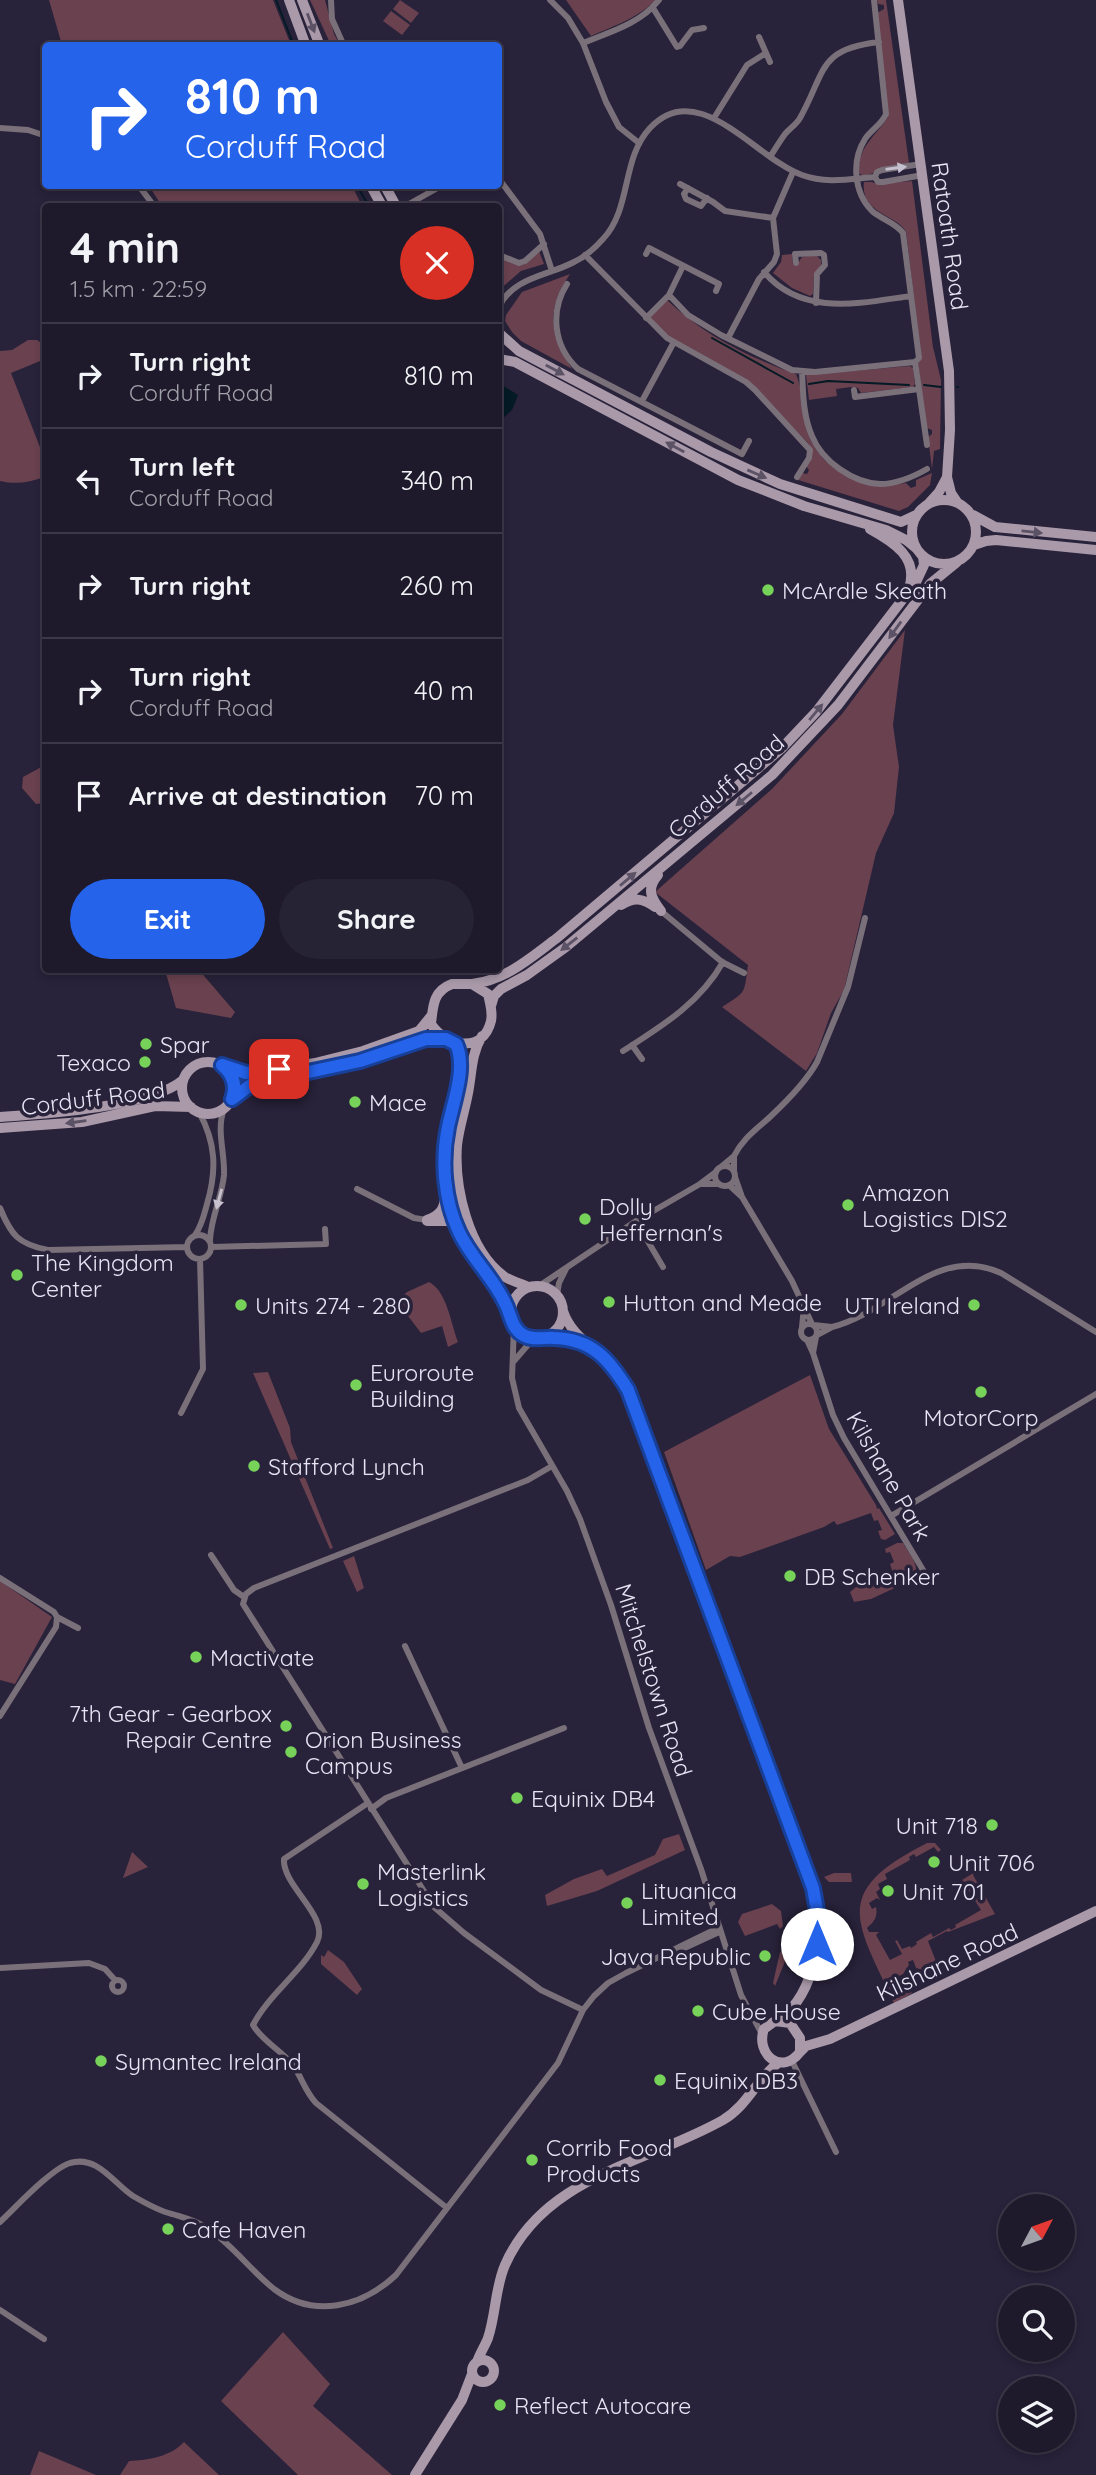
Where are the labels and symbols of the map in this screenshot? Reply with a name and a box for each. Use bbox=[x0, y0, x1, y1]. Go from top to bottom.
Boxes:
one-way arrow bbox=[306, 12, 317, 33]
street label: Ratoath Road bbox=[925, 160, 975, 312]
one-way arrow bbox=[885, 162, 907, 173]
one-way arrow bbox=[545, 365, 565, 376]
one-way arrow bbox=[665, 442, 685, 453]
one-way arrow bbox=[747, 469, 768, 480]
one-way arrow bbox=[1022, 526, 1044, 537]
place label: McArdle Skeath bbox=[782, 576, 947, 605]
marker: McArdle Skeath bbox=[760, 582, 776, 598]
one-way arrow bbox=[889, 621, 903, 639]
one-way arrow bbox=[808, 703, 824, 721]
street label: Corduff Road bbox=[662, 728, 790, 844]
one-way arrow bbox=[736, 791, 753, 806]
one-way arrow bbox=[619, 872, 636, 887]
one-way arrow bbox=[560, 936, 577, 951]
place label: Spar bbox=[160, 1030, 210, 1059]
marker: Spar bbox=[138, 1036, 154, 1052]
pin bbox=[249, 1039, 309, 1099]
place label: Texaco bbox=[56, 1048, 131, 1077]
marker: Texaco bbox=[137, 1054, 153, 1070]
street label: Corduff Road bbox=[19, 1075, 167, 1121]
place label: Mace bbox=[369, 1088, 427, 1117]
marker: Mace bbox=[347, 1094, 363, 1110]
one-way arrow bbox=[64, 1117, 86, 1128]
place label: Amazon Logistics DIS2 bbox=[862, 1178, 1008, 1233]
one-way arrow bbox=[213, 1188, 224, 1210]
place label: Dolly Heffernan's bbox=[599, 1192, 723, 1247]
marker: Amazon Logistics DIS2 bbox=[840, 1197, 856, 1213]
marker: Dolly Heffernan's bbox=[577, 1211, 593, 1227]
place label: The Kingdom Center bbox=[31, 1248, 174, 1303]
marker: The Kingdom Center bbox=[9, 1267, 25, 1283]
place label: Hutton and Meade bbox=[623, 1288, 822, 1317]
place label: Units 274 - 280 bbox=[255, 1291, 411, 1320]
place label: UTI Ireland bbox=[844, 1291, 960, 1320]
marker: Hutton and Meade bbox=[601, 1294, 617, 1310]
marker: Units 274 - 280 bbox=[233, 1297, 249, 1313]
marker: UTI Ireland bbox=[966, 1297, 982, 1313]
place label: Euroroute Building bbox=[370, 1358, 474, 1413]
marker: Euroroute Building bbox=[348, 1377, 364, 1393]
marker: MotorCorp bbox=[973, 1384, 989, 1400]
place label: MotorCorp bbox=[923, 1403, 1039, 1432]
street label: Kilshane Park bbox=[840, 1406, 938, 1546]
place label: Stafford Lynch bbox=[268, 1452, 425, 1481]
marker: Stafford Lynch bbox=[246, 1458, 262, 1474]
place label: DB Schenker bbox=[804, 1562, 940, 1591]
marker: DB Schenker bbox=[782, 1568, 798, 1584]
street label: Mitchelstown Road bbox=[609, 1580, 699, 1780]
place label: Mactivate bbox=[210, 1643, 314, 1672]
marker: Mactivate bbox=[188, 1649, 204, 1665]
place label: 7th Gear - Gearbox Repair Centre bbox=[69, 1699, 272, 1754]
marker: 7th Gear - Gearbox Repair Centre bbox=[278, 1718, 294, 1734]
place label: Orion Business Campus bbox=[305, 1725, 462, 1780]
marker: Orion Business Campus bbox=[283, 1744, 299, 1760]
place label: Equinix DB4 bbox=[531, 1784, 655, 1813]
marker: Equinix DB4 bbox=[509, 1790, 525, 1806]
place label: Unit 718 bbox=[895, 1811, 978, 1840]
marker: Unit 718 bbox=[984, 1817, 1000, 1833]
place label: Unit 706 bbox=[948, 1848, 1035, 1877]
marker: Unit 706 bbox=[926, 1854, 942, 1870]
place label: Masterlink Logistics bbox=[377, 1857, 486, 1912]
marker: Masterlink Logistics bbox=[355, 1876, 371, 1892]
place label: Lituanica Limited bbox=[641, 1876, 737, 1931]
place label: Unit 701 bbox=[902, 1877, 985, 1906]
marker: Unit 701 bbox=[880, 1883, 896, 1899]
marker: Lituanica Limited bbox=[619, 1895, 635, 1911]
position arrow bbox=[780, 1907, 854, 1981]
street label: Kilshane Road bbox=[871, 1916, 1023, 2008]
place label: Java Republic bbox=[600, 1942, 751, 1971]
marker: Java Republic bbox=[757, 1948, 773, 1964]
place label: Cube House bbox=[712, 1997, 841, 2026]
marker: Cube House bbox=[690, 2003, 706, 2019]
place label: Symantec Ireland bbox=[115, 2047, 302, 2076]
marker: Symantec Ireland bbox=[93, 2053, 109, 2069]
place label: Equinix DB3 bbox=[674, 2066, 798, 2095]
marker: Equinix DB3 bbox=[652, 2072, 668, 2088]
place label: Corrib Food Products bbox=[546, 2133, 672, 2188]
marker: Corrib Food Products bbox=[524, 2152, 540, 2168]
north arrow bbox=[998, 2194, 1074, 2272]
place label: Cafe Haven bbox=[182, 2215, 306, 2244]
marker: Cafe Haven bbox=[160, 2221, 176, 2237]
place label: Reflect Autocare bbox=[514, 2391, 691, 2420]
marker: Reflect Autocare bbox=[492, 2397, 508, 2413]

